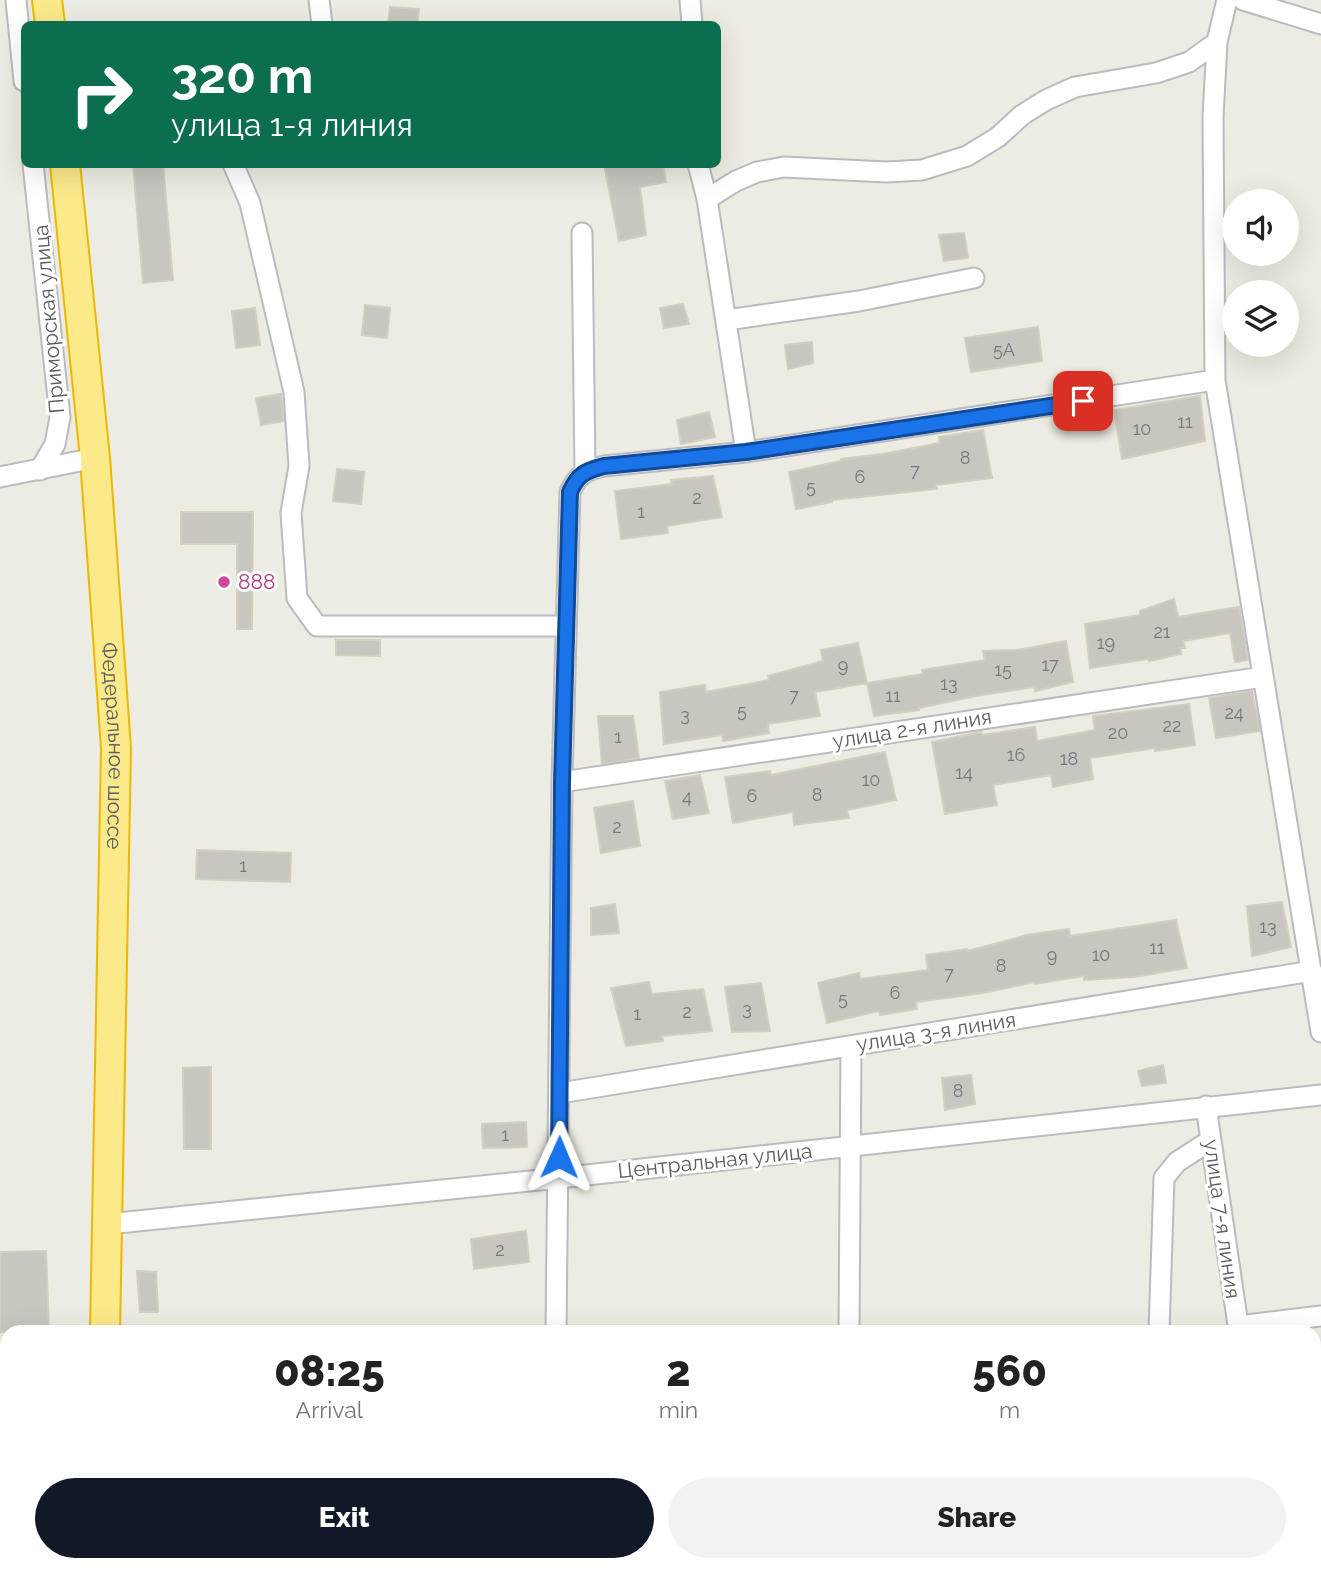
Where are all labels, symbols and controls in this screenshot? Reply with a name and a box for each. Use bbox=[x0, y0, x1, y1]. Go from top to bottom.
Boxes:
text: 320 m bbox=[171, 47, 313, 104]
icon: right bbox=[56, 49, 147, 140]
text: улица 1-я линия bbox=[171, 106, 413, 143]
map controls bbox=[1222, 189, 1299, 357]
button: sound bbox=[1222, 189, 1299, 266]
street label: Приморская улица bbox=[28, 224, 69, 415]
button: layers bbox=[1222, 280, 1299, 357]
house number: 5А bbox=[993, 339, 1015, 360]
pin bbox=[1053, 371, 1113, 431]
icon: arrive bbox=[1064, 382, 1102, 420]
house number: 11 bbox=[1177, 411, 1193, 432]
house number: 10 bbox=[1133, 418, 1151, 439]
house number: 8 bbox=[960, 447, 970, 468]
house number: 7 bbox=[910, 460, 920, 481]
house number: 6 bbox=[855, 466, 866, 487]
house number: 5 bbox=[806, 476, 816, 497]
house number: 2 bbox=[692, 487, 702, 508]
house number: 1 bbox=[637, 501, 645, 522]
place label: 888 bbox=[238, 569, 275, 594]
marker: 888 bbox=[216, 574, 232, 590]
house number: 21 bbox=[1153, 621, 1171, 642]
house number: 19 bbox=[1097, 632, 1115, 653]
street label: Федеральное шоссе bbox=[96, 641, 129, 850]
house number: 17 bbox=[1041, 654, 1059, 675]
house number: 9 bbox=[838, 655, 848, 676]
house number: 15 bbox=[994, 659, 1012, 680]
house number: 13 bbox=[940, 673, 958, 694]
house number: 7 bbox=[789, 685, 799, 706]
house number: 11 bbox=[885, 685, 901, 706]
house number: 5 bbox=[737, 700, 747, 721]
house number: 24 bbox=[1224, 702, 1244, 723]
house number: 3 bbox=[680, 704, 690, 725]
street label: улица 2-я линия bbox=[831, 704, 993, 753]
house number: 22 bbox=[1163, 715, 1181, 736]
house number: 20 bbox=[1108, 722, 1128, 743]
house number: 1 bbox=[614, 726, 622, 747]
house number: 16 bbox=[1007, 744, 1025, 765]
house number: 18 bbox=[1060, 748, 1078, 769]
house number: 14 bbox=[955, 762, 973, 783]
house number: 10 bbox=[862, 769, 880, 790]
house number: 8 bbox=[812, 784, 822, 805]
house number: 6 bbox=[747, 785, 758, 806]
house number: 4 bbox=[682, 786, 692, 807]
house number: 2 bbox=[612, 816, 622, 837]
house number: 1 bbox=[239, 855, 247, 876]
house number: 13 bbox=[1259, 916, 1277, 937]
house number: 11 bbox=[1149, 937, 1165, 958]
house number: 10 bbox=[1092, 944, 1110, 965]
house number: 9 bbox=[1047, 945, 1057, 966]
house number: 8 bbox=[996, 955, 1006, 976]
house number: 7 bbox=[944, 963, 954, 984]
house number: 6 bbox=[890, 982, 901, 1003]
house number: 5 bbox=[838, 988, 848, 1009]
house number: 3 bbox=[742, 998, 752, 1019]
house number: 2 bbox=[682, 1001, 692, 1022]
house number: 1 bbox=[633, 1003, 641, 1024]
street label: улица 3-я линия bbox=[854, 1007, 1017, 1056]
house number: 8 bbox=[953, 1080, 963, 1101]
position arrow bbox=[522, 1120, 596, 1194]
house number: 1 bbox=[501, 1124, 509, 1145]
street label: Центральная улица bbox=[617, 1138, 813, 1183]
street label: улица 7-я линия bbox=[1199, 1138, 1246, 1300]
house number: 2 bbox=[495, 1239, 505, 1260]
text: 08:25 bbox=[274, 1347, 385, 1396]
text: 2 bbox=[666, 1347, 691, 1396]
text: 560 bbox=[972, 1347, 1047, 1396]
text: Arrival bbox=[296, 1396, 363, 1423]
text: min bbox=[659, 1396, 698, 1423]
text: m bbox=[999, 1396, 1020, 1423]
button: Exit bbox=[35, 1478, 654, 1558]
button: Share bbox=[668, 1478, 1286, 1558]

